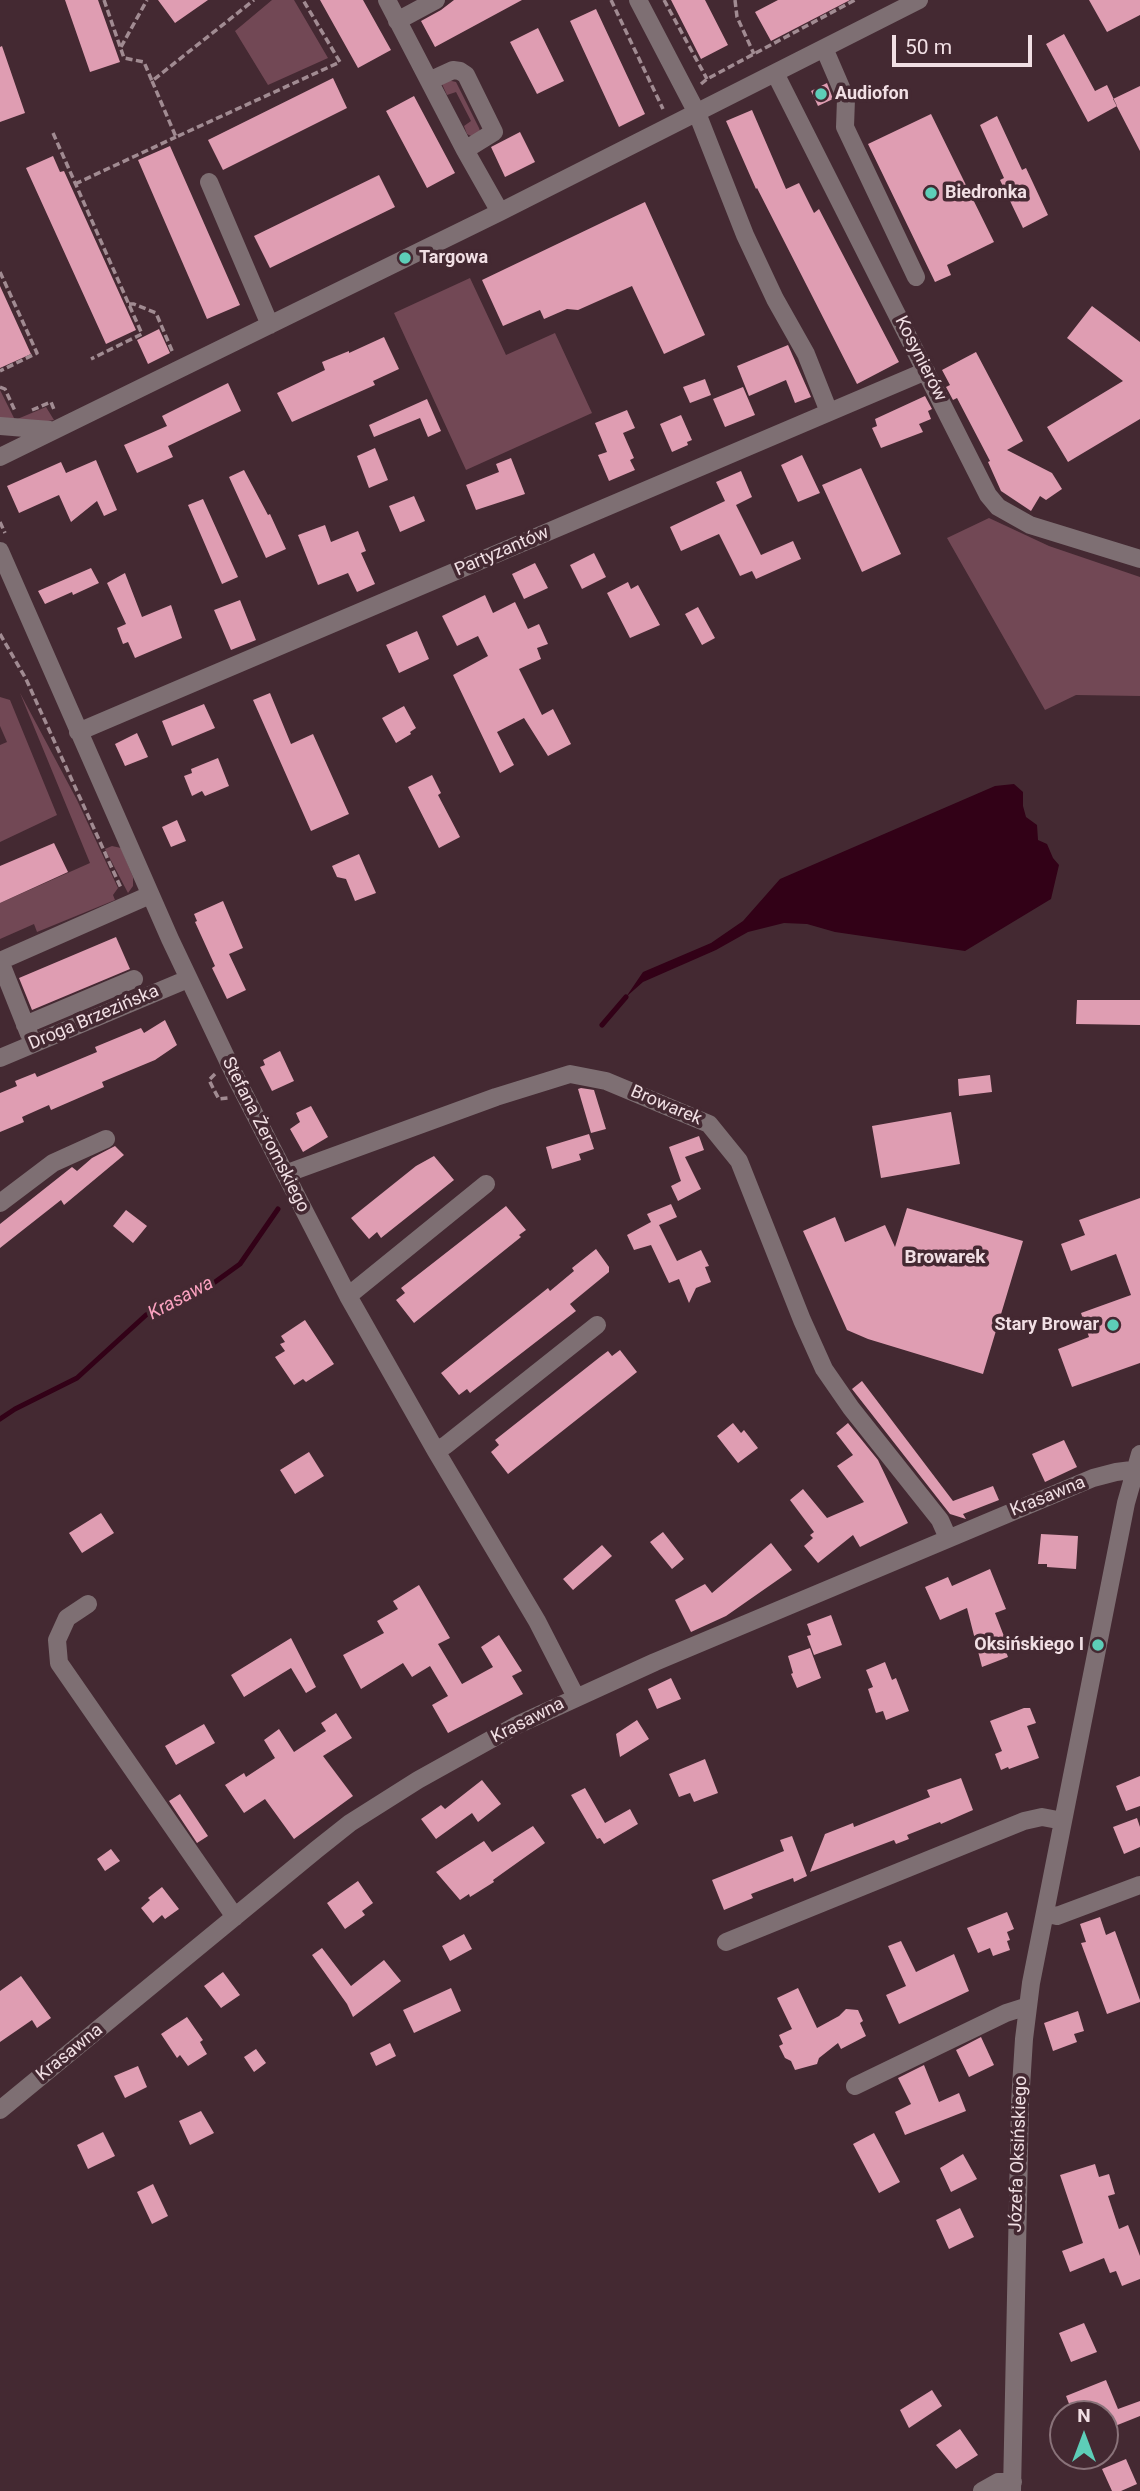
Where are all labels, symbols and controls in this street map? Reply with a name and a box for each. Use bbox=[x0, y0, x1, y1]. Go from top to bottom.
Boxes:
scale bar bbox=[895, 21, 1035, 65]
text: 50 m bbox=[905, 35, 952, 59]
place label: Audiofon bbox=[835, 83, 909, 105]
marker: Audiofon bbox=[813, 86, 829, 102]
place label: Biedronka bbox=[945, 182, 1027, 204]
marker: Biedronka bbox=[923, 185, 939, 201]
place label: Targowa bbox=[419, 247, 488, 269]
marker: Targowa bbox=[397, 250, 413, 266]
street label: Kosynierów bbox=[889, 313, 951, 405]
street label: Partyzantów bbox=[452, 522, 552, 582]
street label: Droga Brzezińska bbox=[26, 981, 162, 1055]
street label: Stefana Żeromskiego bbox=[217, 1054, 313, 1216]
street label: Browarek bbox=[627, 1081, 705, 1131]
district label: Browarek bbox=[905, 1247, 985, 1269]
water label: Krasawa bbox=[144, 1272, 218, 1326]
place label: Stary Browar bbox=[994, 1314, 1099, 1336]
marker: Stary Browar bbox=[1105, 1317, 1121, 1333]
street label: Krasawna bbox=[1007, 1472, 1089, 1522]
place label: Oksińskiego I bbox=[974, 1634, 1084, 1656]
marker: Oksińskiego I bbox=[1090, 1637, 1106, 1653]
street label: Krasawna bbox=[488, 1693, 568, 1749]
street label: Krasawna bbox=[32, 2020, 108, 2086]
street label: Józefa Oksińskiego bbox=[1005, 2075, 1033, 2233]
north arrow bbox=[1049, 2400, 1119, 2470]
text: N bbox=[1077, 2404, 1091, 2427]

